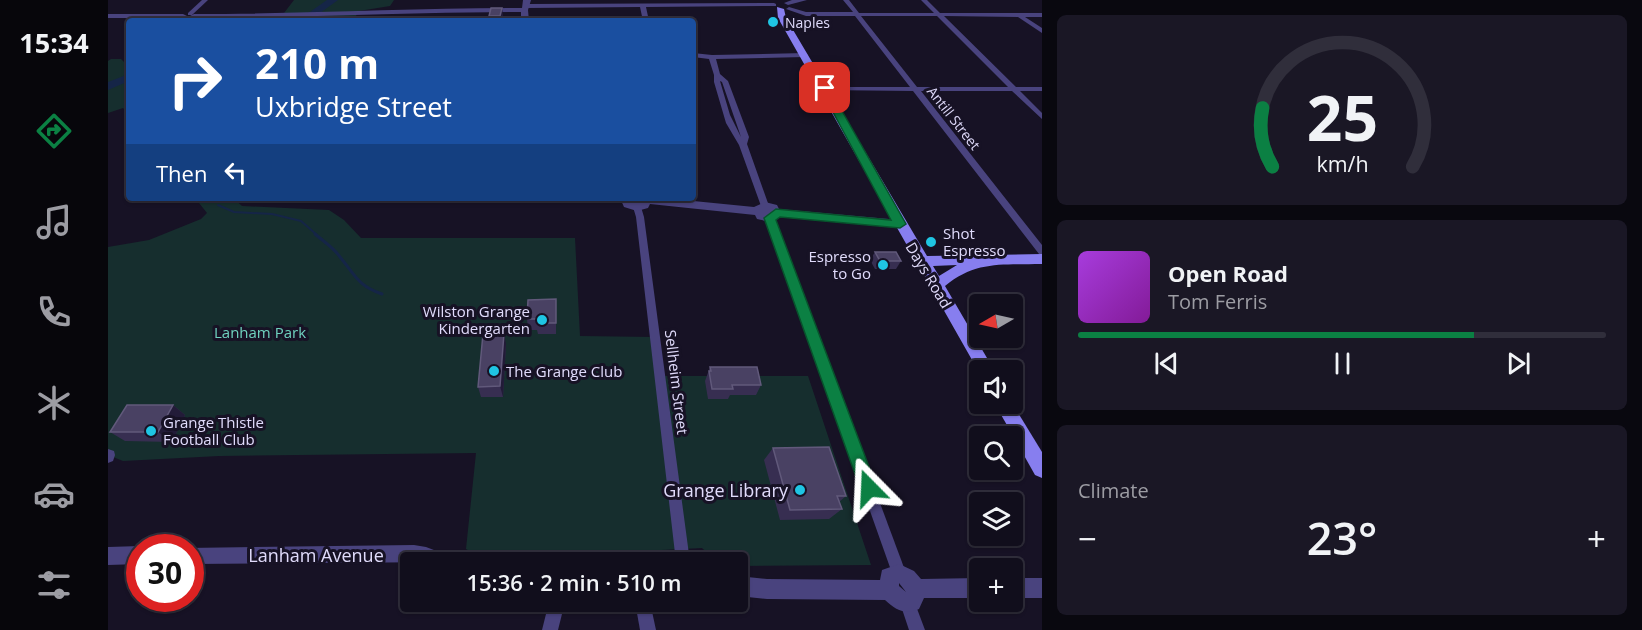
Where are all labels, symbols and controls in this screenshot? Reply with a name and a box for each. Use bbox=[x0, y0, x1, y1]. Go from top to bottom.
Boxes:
place label: Naples bbox=[785, 13, 830, 32]
marker: Naples bbox=[766, 15, 780, 29]
text: 15:34 bbox=[19, 24, 89, 61]
text: 210 m bbox=[255, 34, 379, 91]
icon: right bbox=[156, 42, 234, 120]
pin bbox=[799, 62, 850, 113]
icon: arrive bbox=[808, 71, 841, 104]
text: 25 bbox=[1306, 74, 1378, 159]
street label: Antill Street bbox=[923, 82, 985, 154]
text: Uxbridge Street bbox=[255, 88, 452, 125]
icon: directions bbox=[33, 110, 75, 152]
text: km/h bbox=[1316, 149, 1368, 178]
icon: left bbox=[219, 156, 252, 189]
text: Then bbox=[156, 158, 207, 188]
icon: music bbox=[33, 201, 75, 243]
place label: Shot Espresso bbox=[943, 223, 1006, 260]
marker: Shot Espresso bbox=[924, 235, 938, 249]
street label: Days Road bbox=[901, 238, 957, 312]
place label: Espresso to Go bbox=[808, 246, 871, 283]
marker: Espresso to Go bbox=[876, 258, 890, 272]
text: Open Road bbox=[1168, 258, 1288, 288]
text: Tom Ferris bbox=[1168, 288, 1267, 315]
icon: phone bbox=[33, 291, 75, 333]
north arrow bbox=[969, 294, 1023, 348]
map controls bbox=[969, 294, 1023, 612]
place label: Wilston Grange Kindergarten bbox=[423, 301, 530, 338]
marker: Wilston Grange Kindergarten bbox=[535, 313, 549, 327]
park label: Lanham Park bbox=[214, 322, 306, 342]
street label: Sellheim Street bbox=[661, 329, 693, 435]
icon: previous bbox=[1150, 347, 1183, 380]
icon: pause bbox=[1326, 347, 1359, 380]
icon: next bbox=[1502, 347, 1535, 380]
button: sound bbox=[969, 360, 1023, 414]
place label: The Grange Club bbox=[506, 361, 622, 381]
marker: The Grange Club bbox=[487, 364, 501, 378]
icon: climate bbox=[33, 382, 75, 424]
place label: Grange Thistle Football Club bbox=[163, 412, 264, 449]
marker: Grange Thistle Football Club bbox=[144, 424, 158, 438]
button: search bbox=[969, 426, 1023, 480]
position arrow bbox=[837, 456, 901, 520]
icon: car bbox=[33, 473, 75, 515]
text: Climate bbox=[1078, 477, 1149, 504]
place label: Grange Library bbox=[663, 478, 789, 502]
marker: Grange Library bbox=[793, 483, 807, 497]
button: layers bbox=[969, 492, 1023, 546]
text: 23° bbox=[1307, 507, 1377, 568]
text: − bbox=[1078, 516, 1097, 561]
text: + bbox=[1587, 516, 1606, 561]
speed limit sign: 30 bbox=[126, 534, 204, 612]
street label: Lanham Avenue bbox=[248, 543, 384, 567]
button: + bbox=[969, 558, 1023, 612]
icon: filters bbox=[33, 564, 75, 606]
text: 15:36 · 2 min · 510 m bbox=[466, 567, 682, 597]

